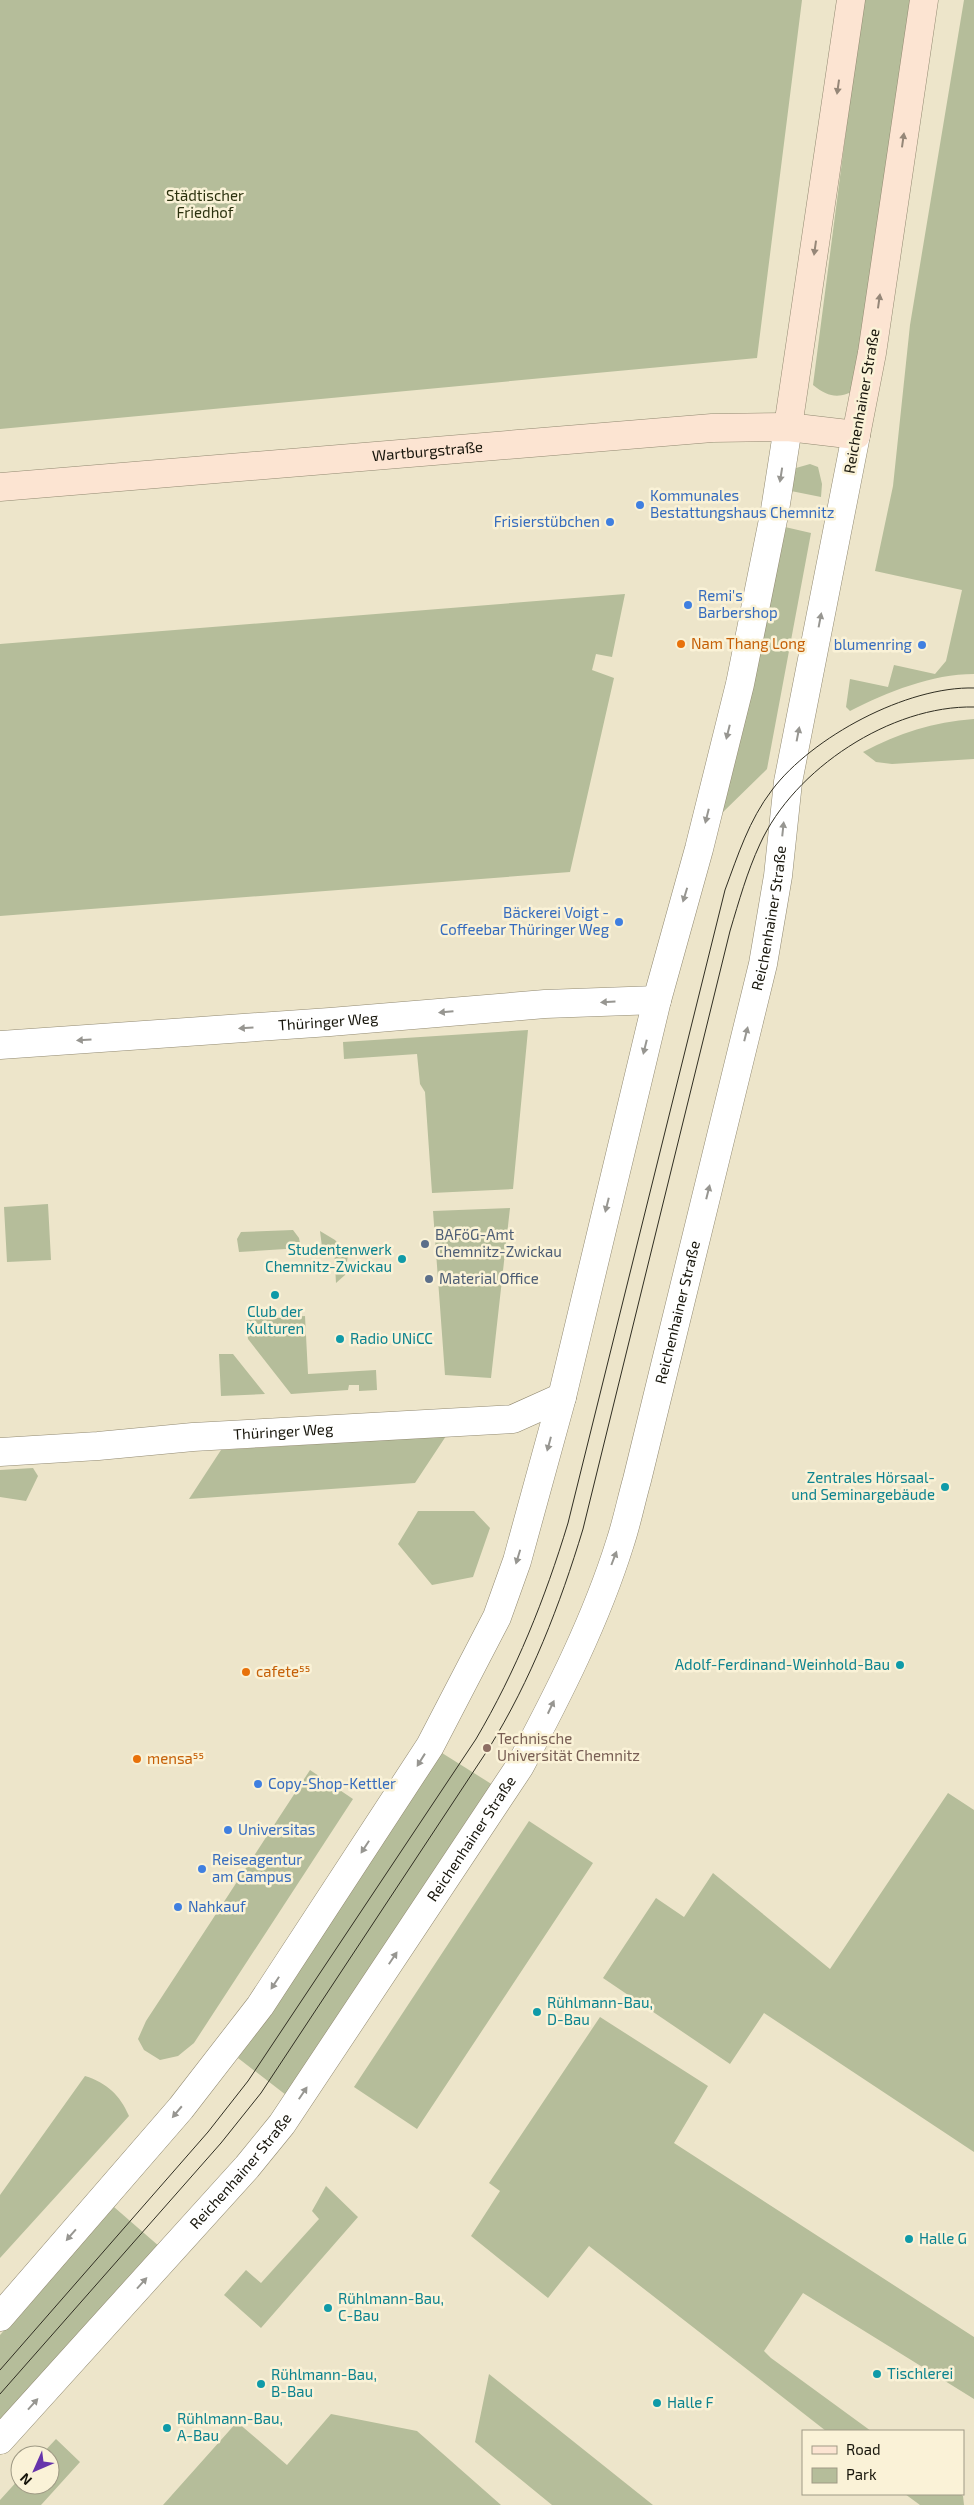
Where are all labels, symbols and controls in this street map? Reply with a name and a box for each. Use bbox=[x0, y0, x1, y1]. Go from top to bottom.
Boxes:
one-way arrow bbox=[834, 79, 842, 95]
one-way arrow bbox=[899, 132, 907, 148]
park label: Städtischer Friedhof bbox=[166, 186, 244, 221]
one-way arrow bbox=[811, 240, 819, 256]
one-way arrow bbox=[876, 292, 884, 308]
street label: Reichenhainer Straße bbox=[839, 327, 883, 475]
street label: Wartburgstraße bbox=[371, 437, 484, 464]
one-way arrow bbox=[776, 468, 784, 484]
place label: Kommunales Bestattungshaus Chemnitz bbox=[650, 486, 834, 521]
marker: Kommunales Bestattungshaus Chemnitz bbox=[634, 499, 646, 511]
place label: Frisierstübchen bbox=[494, 512, 600, 530]
marker: Frisierstübchen bbox=[604, 516, 616, 528]
place label: Remi's Barbershop bbox=[698, 586, 778, 621]
marker: Remi's Barbershop bbox=[682, 599, 694, 611]
one-way arrow bbox=[817, 611, 825, 627]
place label: Nam Thang Long bbox=[691, 634, 806, 652]
place label: blumenring bbox=[834, 635, 913, 653]
marker: Nam Thang Long bbox=[675, 638, 687, 650]
marker: blumenring bbox=[916, 639, 928, 651]
one-way arrow bbox=[724, 724, 732, 739]
one-way arrow bbox=[794, 726, 802, 742]
one-way arrow bbox=[703, 809, 711, 824]
one-way arrow bbox=[779, 821, 787, 837]
street label: Reichenhainer Straße bbox=[747, 845, 789, 992]
one-way arrow bbox=[681, 888, 689, 903]
place label: Bäckerei Voigt - Coffeebar Thüringer Weg bbox=[440, 903, 610, 938]
marker: Bäckerei Voigt - Coffeebar Thüringer Weg bbox=[613, 916, 625, 928]
one-way arrow bbox=[600, 998, 616, 1006]
street label: Thüringer Weg bbox=[278, 1008, 379, 1034]
one-way arrow bbox=[437, 1009, 453, 1017]
one-way arrow bbox=[238, 1024, 254, 1032]
one-way arrow bbox=[742, 1027, 750, 1042]
one-way arrow bbox=[76, 1036, 92, 1044]
one-way arrow bbox=[641, 1040, 649, 1055]
one-way arrow bbox=[704, 1185, 712, 1200]
one-way arrow bbox=[603, 1198, 611, 1213]
place label: BAFöG-Amt Chemnitz-Zwickau bbox=[435, 1225, 562, 1260]
marker: BAFöG-Amt Chemnitz-Zwickau bbox=[419, 1238, 431, 1250]
street label: Reichenhainer Straße bbox=[651, 1239, 703, 1386]
place label: Studentenwerk Chemnitz-Zwickau bbox=[265, 1240, 392, 1275]
marker: Studentenwerk Chemnitz-Zwickau bbox=[396, 1253, 408, 1265]
place label: Material Office bbox=[439, 1269, 539, 1287]
marker: Material Office bbox=[423, 1273, 435, 1285]
marker: Club der Kulturen bbox=[269, 1289, 281, 1301]
place label: Club der Kulturen bbox=[246, 1302, 304, 1337]
place label: Radio UNiCC bbox=[350, 1329, 433, 1347]
marker: Radio UNiCC bbox=[334, 1333, 346, 1345]
street label: Thüringer Weg bbox=[233, 1419, 334, 1443]
one-way arrow bbox=[545, 1437, 553, 1452]
place label: Zentrales Hörsaal- und Seminargebäude bbox=[791, 1468, 935, 1503]
marker: Zentrales Hörsaal- und Seminargebäude bbox=[939, 1481, 951, 1493]
one-way arrow bbox=[513, 1549, 521, 1564]
one-way arrow bbox=[611, 1551, 619, 1565]
place label: Adolf-Ferdinand-Weinhold-Bau bbox=[675, 1655, 890, 1673]
marker: Adolf-Ferdinand-Weinhold-Bau bbox=[894, 1659, 906, 1671]
place label: cafete⁵⁵ bbox=[256, 1662, 310, 1680]
marker: cafete⁵⁵ bbox=[240, 1666, 252, 1678]
one-way arrow bbox=[547, 1700, 555, 1714]
place label: Technische Universität Chemnitz bbox=[497, 1729, 640, 1764]
marker: Technische Universität Chemnitz bbox=[481, 1742, 493, 1754]
place label: mensa⁵⁵ bbox=[147, 1749, 204, 1767]
marker: mensa⁵⁵ bbox=[131, 1753, 143, 1765]
one-way arrow bbox=[417, 1753, 426, 1767]
street label: Reichenhainer Straße bbox=[423, 1772, 519, 1904]
place label: Copy-Shop-Kettler bbox=[268, 1774, 396, 1792]
marker: Copy-Shop-Kettler bbox=[252, 1778, 264, 1790]
place label: Universitas bbox=[238, 1820, 315, 1838]
marker: Universitas bbox=[222, 1824, 234, 1836]
one-way arrow bbox=[360, 1840, 370, 1854]
place label: Reiseagentur am Campus bbox=[212, 1850, 302, 1885]
marker: Reiseagentur am Campus bbox=[196, 1863, 208, 1875]
place label: Nahkauf bbox=[188, 1897, 246, 1915]
marker: Nahkauf bbox=[172, 1901, 184, 1913]
one-way arrow bbox=[388, 1951, 398, 1964]
one-way arrow bbox=[271, 1976, 280, 1989]
place label: Rühlmann-Bau, D-Bau bbox=[547, 1993, 653, 2028]
marker: Rühlmann-Bau, D-Bau bbox=[531, 2006, 543, 2018]
one-way arrow bbox=[298, 2086, 307, 2099]
one-way arrow bbox=[172, 2105, 183, 2118]
street label: Reichenhainer Straße bbox=[186, 2109, 295, 2232]
one-way arrow bbox=[66, 2229, 77, 2241]
place label: Halle G bbox=[919, 2229, 967, 2247]
marker: Halle G bbox=[903, 2233, 915, 2245]
one-way arrow bbox=[136, 2277, 147, 2290]
place label: Rühlmann-Bau, C-Bau bbox=[338, 2289, 444, 2324]
marker: Rühlmann-Bau, C-Bau bbox=[322, 2302, 334, 2314]
place label: Tischlerei bbox=[887, 2364, 953, 2382]
place label: Rühlmann-Bau, B-Bau bbox=[271, 2365, 377, 2400]
marker: Tischlerei bbox=[871, 2368, 883, 2380]
marker: Rühlmann-Bau, B-Bau bbox=[255, 2378, 267, 2390]
place label: Halle F bbox=[667, 2393, 714, 2411]
marker: Halle F bbox=[651, 2397, 663, 2409]
one-way arrow bbox=[27, 2399, 39, 2411]
place label: Rühlmann-Bau, A-Bau bbox=[177, 2409, 283, 2444]
marker: Rühlmann-Bau, A-Bau bbox=[161, 2422, 173, 2434]
legend bbox=[802, 2430, 964, 2495]
text: Road bbox=[846, 2440, 881, 2458]
north arrow bbox=[10, 2445, 60, 2495]
text: Park bbox=[846, 2465, 877, 2483]
text: N bbox=[16, 2470, 35, 2489]

